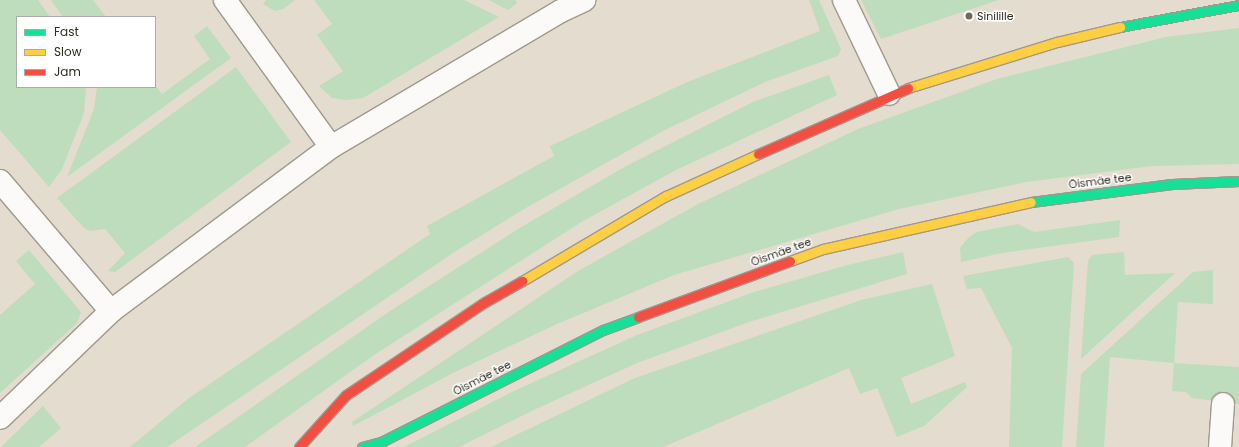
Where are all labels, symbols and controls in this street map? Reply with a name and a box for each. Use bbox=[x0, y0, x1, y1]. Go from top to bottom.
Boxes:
place label: Sinilille bbox=[977, 9, 1014, 23]
marker: Sinilille bbox=[964, 11, 974, 21]
legend bbox=[16, 16, 156, 88]
text: Fast bbox=[54, 23, 79, 40]
text: Slow bbox=[54, 43, 82, 60]
text: Jam bbox=[54, 63, 81, 80]
street label: Õismäe tee bbox=[1068, 171, 1132, 191]
street label: Õismäe tee bbox=[749, 235, 813, 269]
street label: Õismäe tee bbox=[451, 358, 513, 398]

